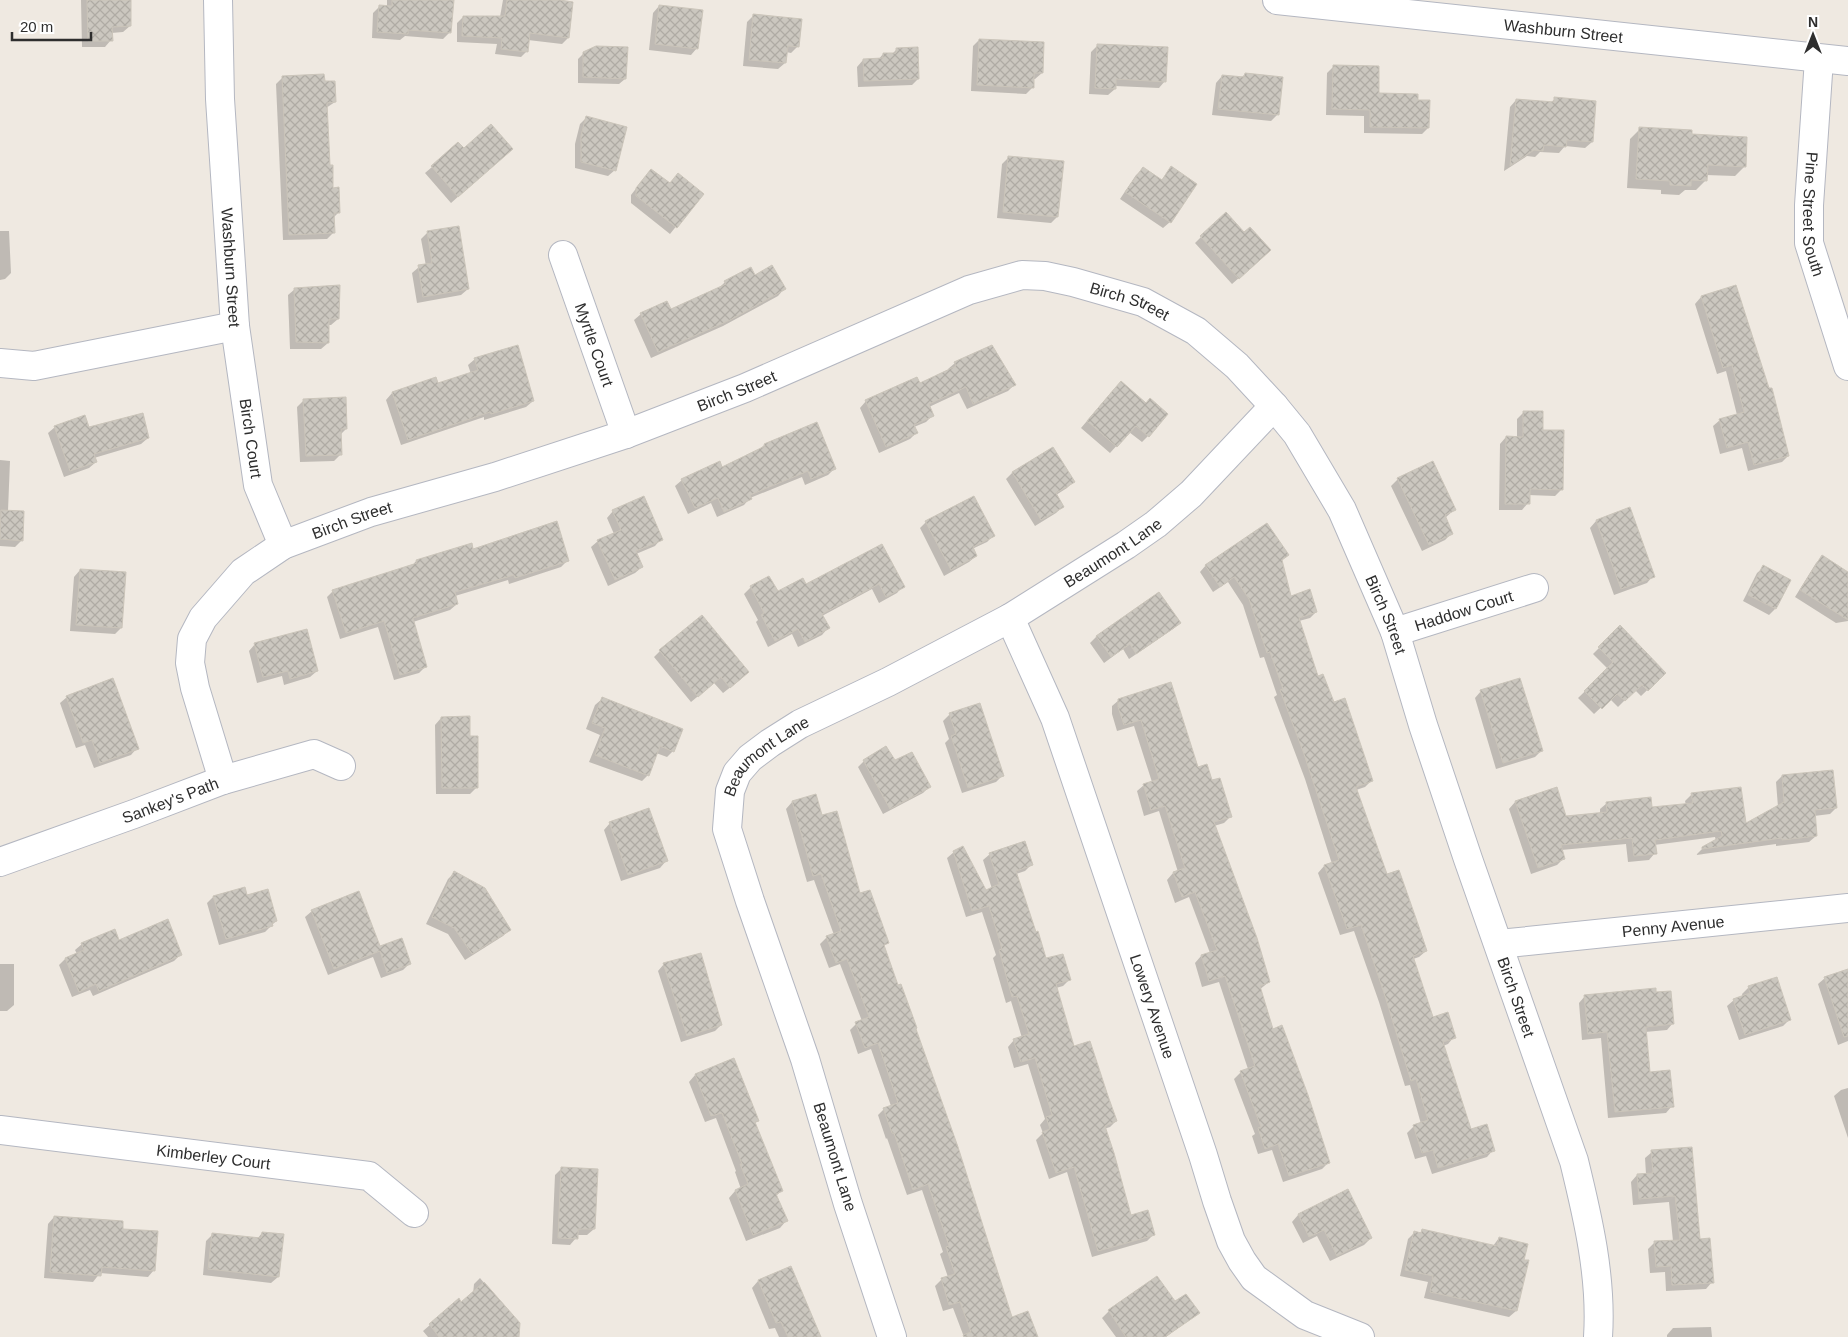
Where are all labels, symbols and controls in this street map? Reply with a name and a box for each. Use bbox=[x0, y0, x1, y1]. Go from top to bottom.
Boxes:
scale bar bbox=[12, 10, 91, 42]
north arrow bbox=[1788, 10, 1838, 60]
text: N bbox=[1808, 14, 1818, 30]
street label: Washburn Street bbox=[1503, 16, 1624, 45]
text: 20 m bbox=[20, 18, 53, 35]
street label: Pine Street South bbox=[1801, 151, 1828, 278]
street label: Washburn Street bbox=[219, 207, 244, 328]
street label: Birch Street bbox=[1088, 279, 1173, 324]
street label: Myrtle Court bbox=[572, 301, 617, 389]
street label: Birch Street bbox=[695, 367, 779, 414]
street label: Birch Court bbox=[237, 397, 265, 480]
street label: Birch Street bbox=[310, 498, 394, 542]
street label: Beaumont Lane bbox=[1061, 515, 1165, 590]
street label: Birch Street bbox=[1363, 572, 1410, 656]
street label: Haddow Court bbox=[1412, 587, 1516, 634]
street label: Beaumont Lane bbox=[720, 713, 811, 799]
street label: Sankey's Path bbox=[120, 774, 221, 826]
street label: Penny Avenue bbox=[1621, 912, 1725, 940]
street label: Lowery Avenue bbox=[1127, 952, 1178, 1061]
street label: Birch Street bbox=[1495, 955, 1538, 1040]
street label: Beaumont Lane bbox=[810, 1100, 860, 1214]
street label: Kimberley Court bbox=[155, 1141, 272, 1172]

